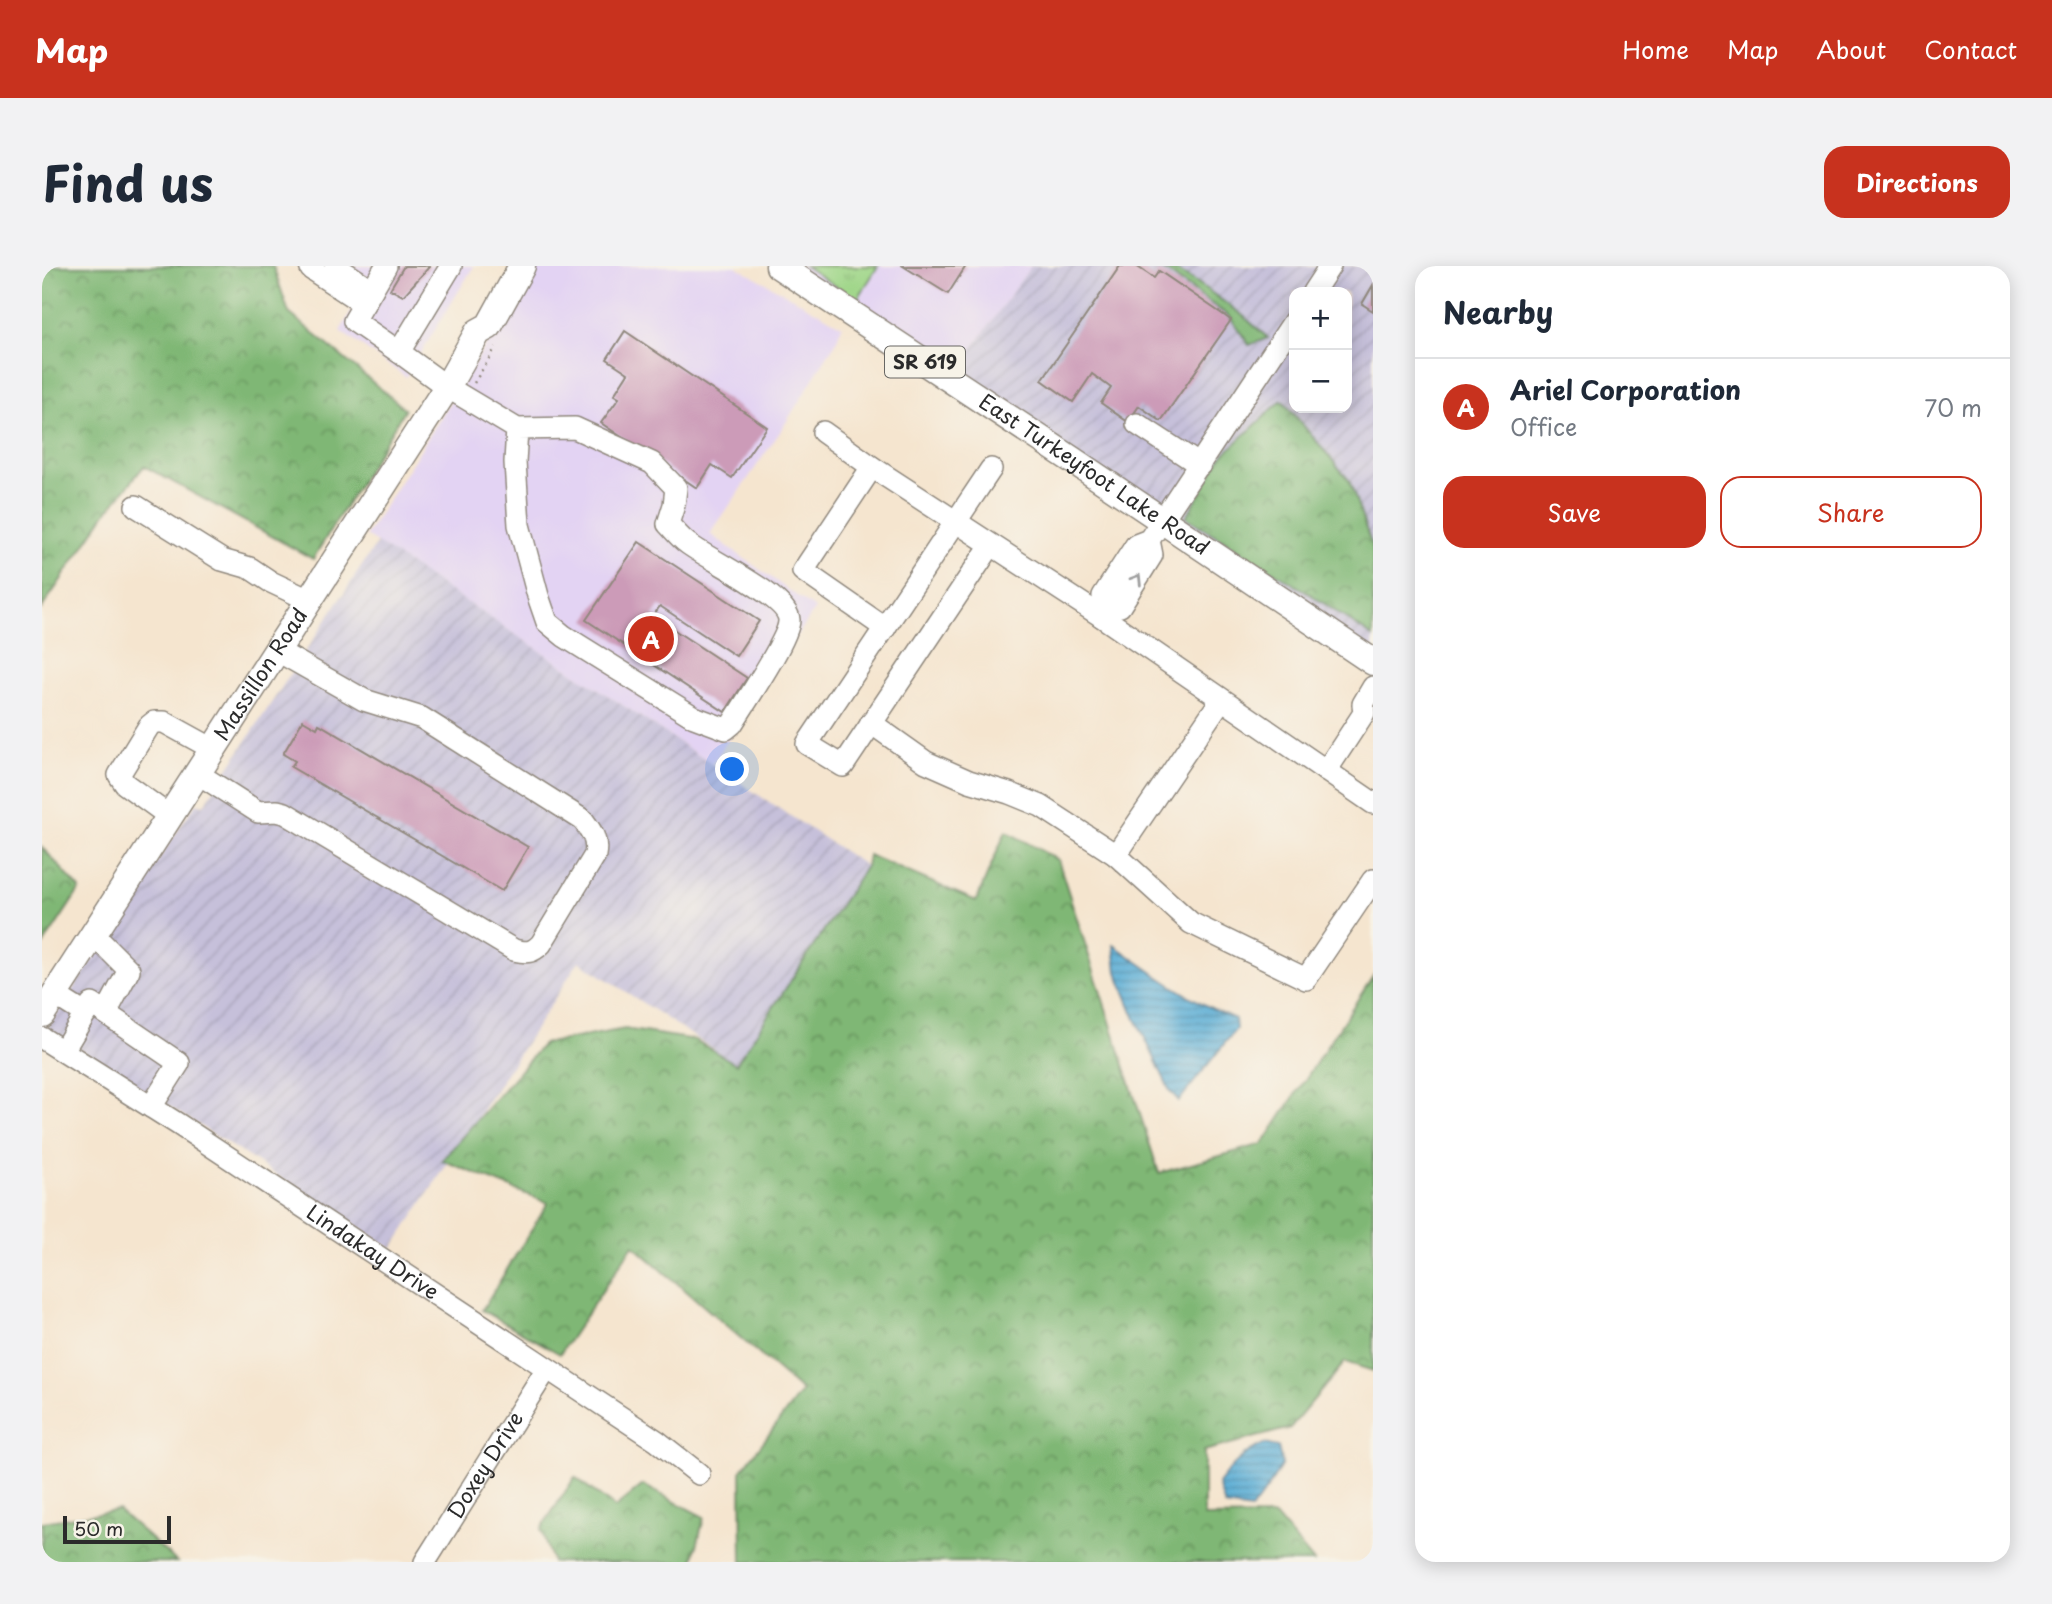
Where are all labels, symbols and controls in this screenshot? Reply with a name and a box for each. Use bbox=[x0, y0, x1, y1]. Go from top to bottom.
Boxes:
text: Map bbox=[35, 24, 108, 74]
text: Home bbox=[1622, 31, 1689, 67]
text: Map bbox=[1727, 31, 1778, 67]
text: About bbox=[1816, 31, 1886, 67]
text: Contact bbox=[1924, 31, 2017, 67]
text: Find us bbox=[42, 145, 213, 219]
button: Directions bbox=[1824, 146, 2010, 218]
map controls bbox=[1289, 287, 1352, 413]
button: + bbox=[1289, 287, 1352, 350]
text: Nearby bbox=[1443, 289, 1553, 334]
road number: SR 619 bbox=[885, 346, 965, 377]
button: − bbox=[1289, 350, 1352, 413]
text: Ariel Corporation bbox=[1510, 370, 1741, 409]
street label: East Turkeyfoot Lake Road bbox=[974, 385, 1217, 562]
text: A bbox=[1457, 390, 1475, 425]
text: 70 m bbox=[1924, 390, 1982, 425]
text: Office bbox=[1510, 409, 1577, 444]
button: Save bbox=[1443, 476, 1706, 548]
button: Share bbox=[1720, 476, 1982, 548]
one-way arrow bbox=[1128, 574, 1141, 587]
street label: Massillon Road bbox=[205, 601, 314, 746]
pin: A bbox=[628, 613, 674, 665]
your location bbox=[715, 752, 749, 786]
street label: Lindakay Drive bbox=[301, 1195, 446, 1307]
street label: Doxey Drive bbox=[438, 1404, 530, 1525]
scale bar bbox=[63, 1513, 172, 1545]
text: 50 m bbox=[74, 1514, 123, 1542]

